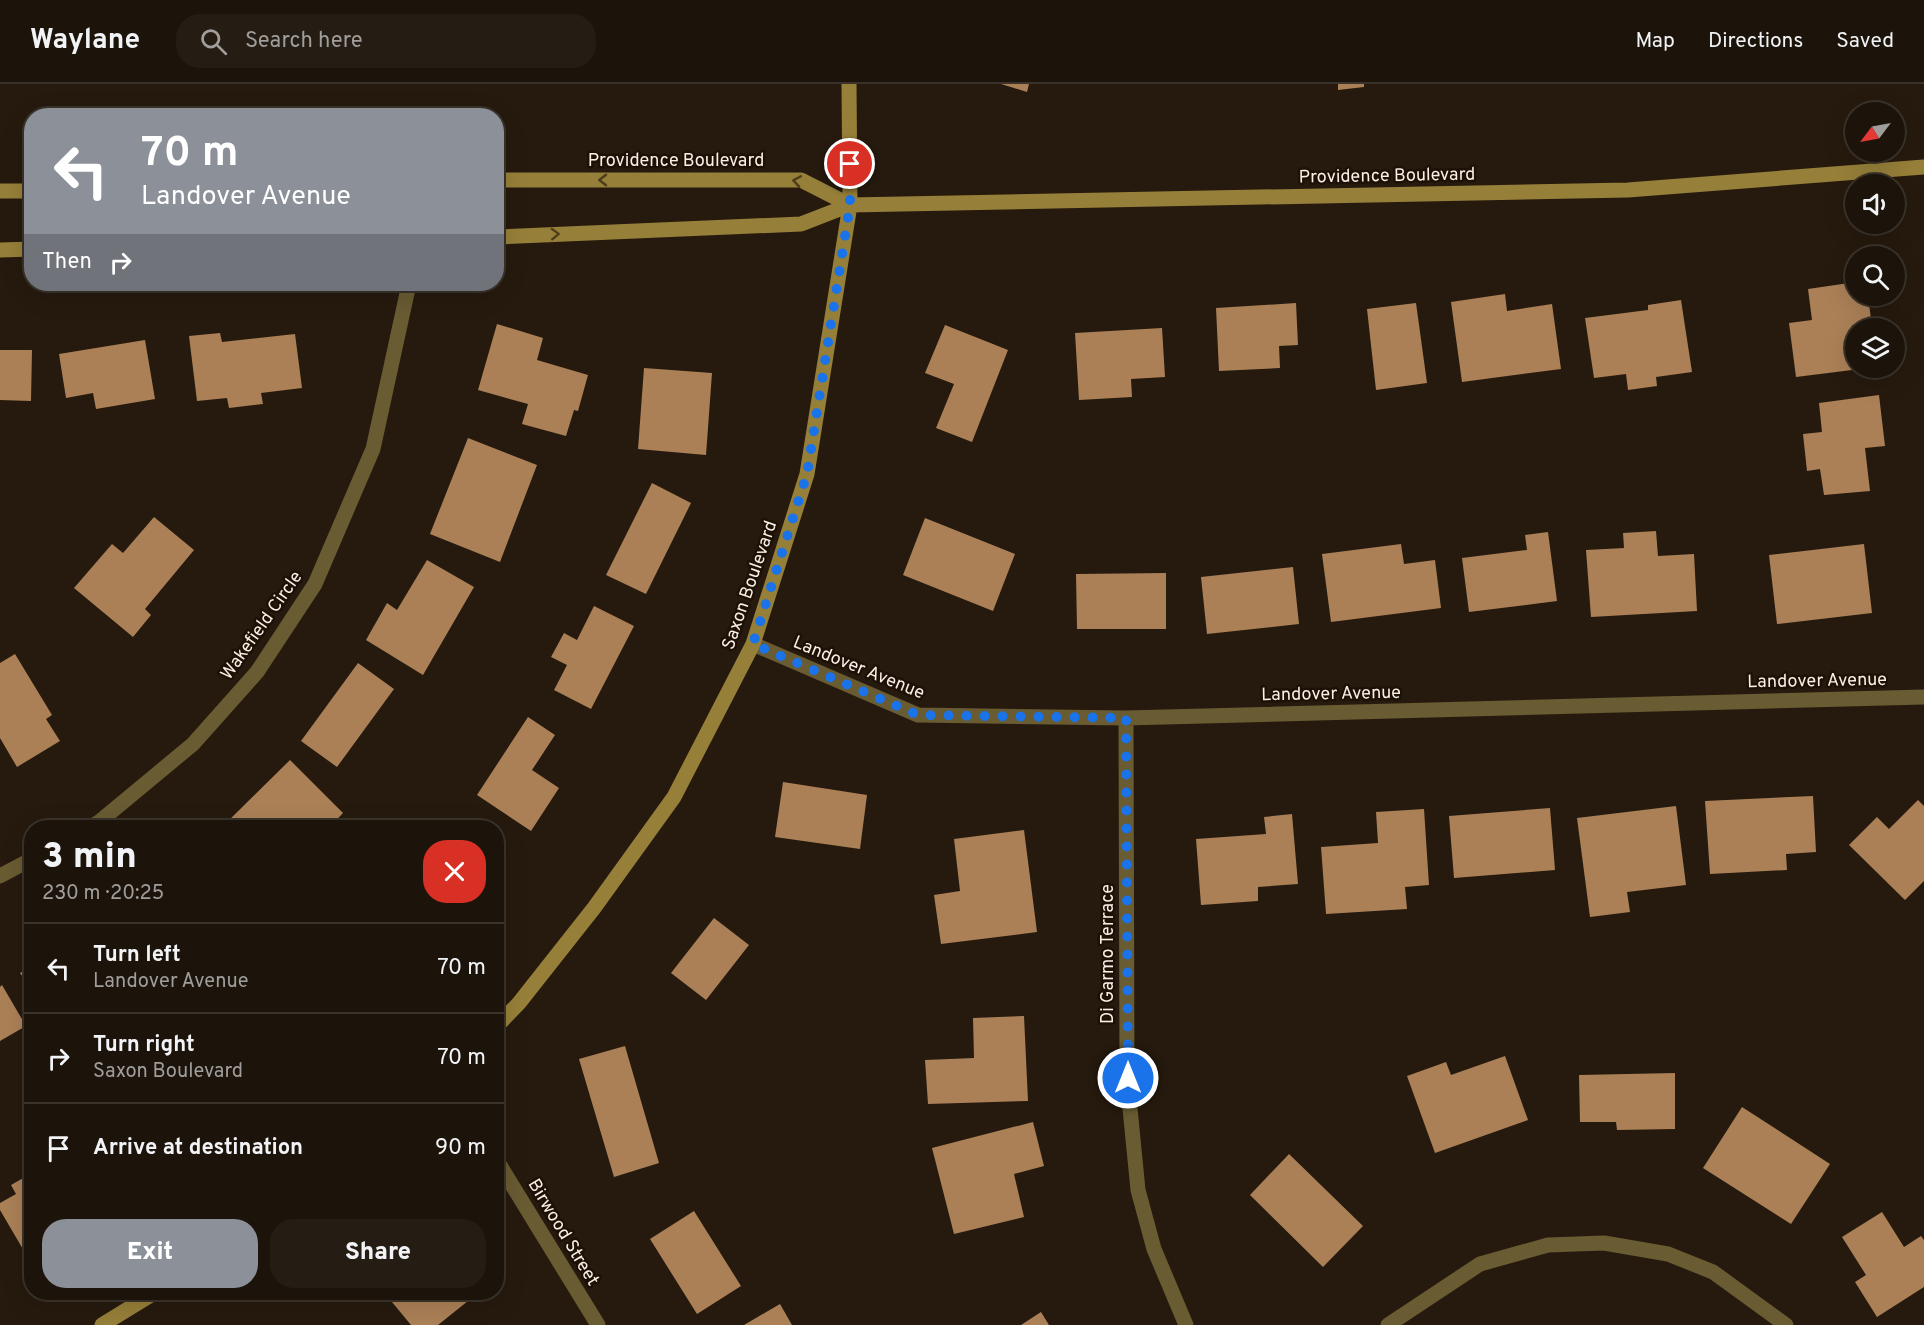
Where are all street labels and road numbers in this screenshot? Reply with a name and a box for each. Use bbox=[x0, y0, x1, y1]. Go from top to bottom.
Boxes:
street label: Providence Boulevard bbox=[588, 150, 764, 173]
street label: Providence Boulevard bbox=[1299, 163, 1475, 190]
street label: Saxon Boulevard bbox=[718, 518, 783, 653]
street label: Wakefield Circle bbox=[216, 567, 308, 685]
street label: Landover Avenue bbox=[789, 632, 928, 705]
street label: Landover Avenue bbox=[1747, 669, 1887, 694]
street label: Landover Avenue bbox=[1261, 682, 1401, 707]
street label: Di Garmo Terrace bbox=[1097, 884, 1120, 1024]
street label: Birwood Street bbox=[522, 1175, 604, 1290]

